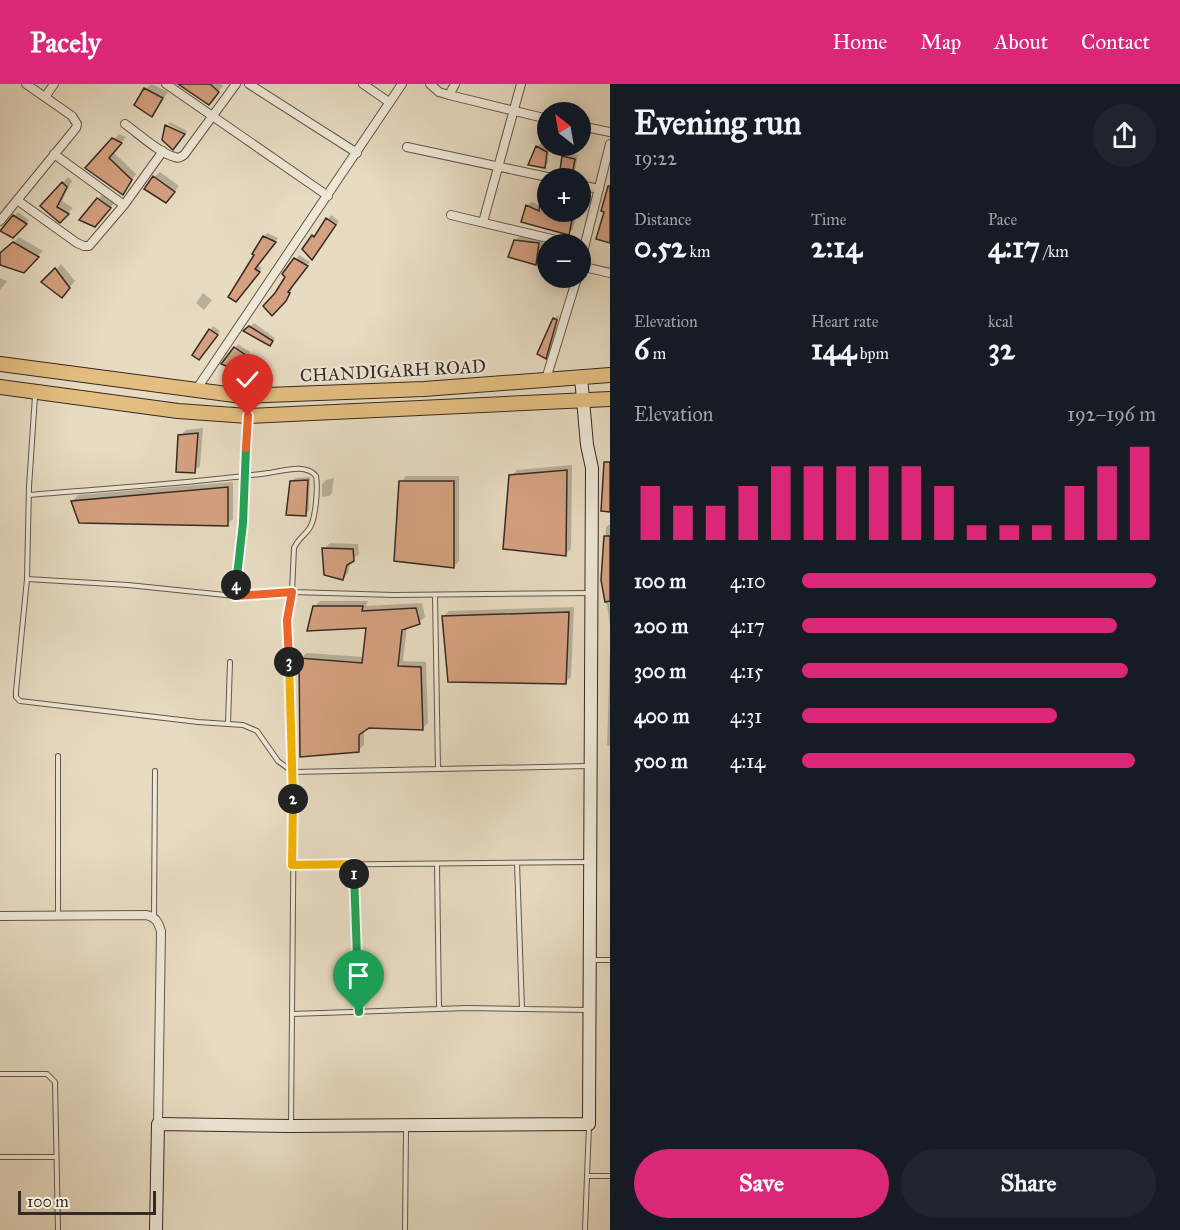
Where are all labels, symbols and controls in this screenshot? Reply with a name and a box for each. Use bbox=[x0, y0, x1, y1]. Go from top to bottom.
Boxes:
text: Pacely bbox=[30, 25, 101, 60]
text: Home bbox=[832, 29, 887, 55]
text: Map bbox=[920, 29, 961, 55]
text: About bbox=[994, 29, 1048, 55]
text: Contact bbox=[1081, 29, 1150, 55]
north arrow bbox=[537, 102, 591, 156]
map controls bbox=[537, 102, 591, 288]
text: Evening run bbox=[634, 103, 801, 143]
button: share bbox=[1093, 104, 1156, 167]
text: 19:22 bbox=[634, 146, 677, 170]
button: + bbox=[537, 168, 591, 222]
text: Distance bbox=[634, 210, 691, 229]
text: Time bbox=[811, 210, 846, 229]
text: Pace bbox=[988, 210, 1017, 229]
text: 0.52 bbox=[634, 229, 686, 265]
text: 2:14 bbox=[811, 229, 862, 265]
text: 4:17 bbox=[988, 229, 1040, 265]
button: − bbox=[537, 234, 591, 288]
text: km bbox=[686, 242, 710, 261]
text: /km bbox=[1040, 242, 1069, 261]
text: Elevation bbox=[634, 312, 698, 331]
text: Heart rate bbox=[811, 312, 878, 331]
text: kcal bbox=[988, 312, 1013, 331]
text: 6 bbox=[634, 331, 649, 367]
text: 144 bbox=[811, 331, 856, 367]
text: 32 bbox=[988, 331, 1015, 367]
text: m bbox=[649, 344, 666, 363]
text: bpm bbox=[856, 344, 889, 363]
pin bbox=[222, 354, 273, 416]
street label: CHANDIGARH ROAD bbox=[299, 355, 487, 387]
icon: check bbox=[231, 363, 264, 396]
text: Elevation bbox=[634, 402, 713, 426]
text: 192–196 m bbox=[1067, 402, 1156, 426]
text: 100 m bbox=[634, 569, 686, 593]
text: 4:10 bbox=[730, 569, 766, 593]
pin: 4 bbox=[221, 570, 251, 600]
text: 4 bbox=[232, 575, 240, 594]
text: 200 m bbox=[634, 614, 688, 638]
text: 4:17 bbox=[730, 614, 765, 638]
pin: 3 bbox=[274, 647, 304, 677]
text: 3 bbox=[286, 652, 292, 671]
text: 300 m bbox=[634, 659, 686, 683]
text: 4:15 bbox=[730, 659, 763, 683]
text: 400 m bbox=[634, 704, 690, 728]
text: 4:31 bbox=[730, 704, 762, 728]
text: 500 m bbox=[634, 749, 688, 773]
text: 4:14 bbox=[730, 749, 765, 773]
pin: 2 bbox=[278, 784, 308, 814]
text: 2 bbox=[289, 789, 297, 808]
pin: 1 bbox=[339, 859, 369, 889]
text: 1 bbox=[351, 864, 357, 883]
pin bbox=[333, 950, 384, 1012]
icon: arrive bbox=[342, 959, 375, 992]
button: Save bbox=[634, 1149, 889, 1218]
button: Share bbox=[901, 1149, 1156, 1218]
scale bar bbox=[18, 1188, 156, 1216]
text: 100 m bbox=[27, 1192, 69, 1211]

